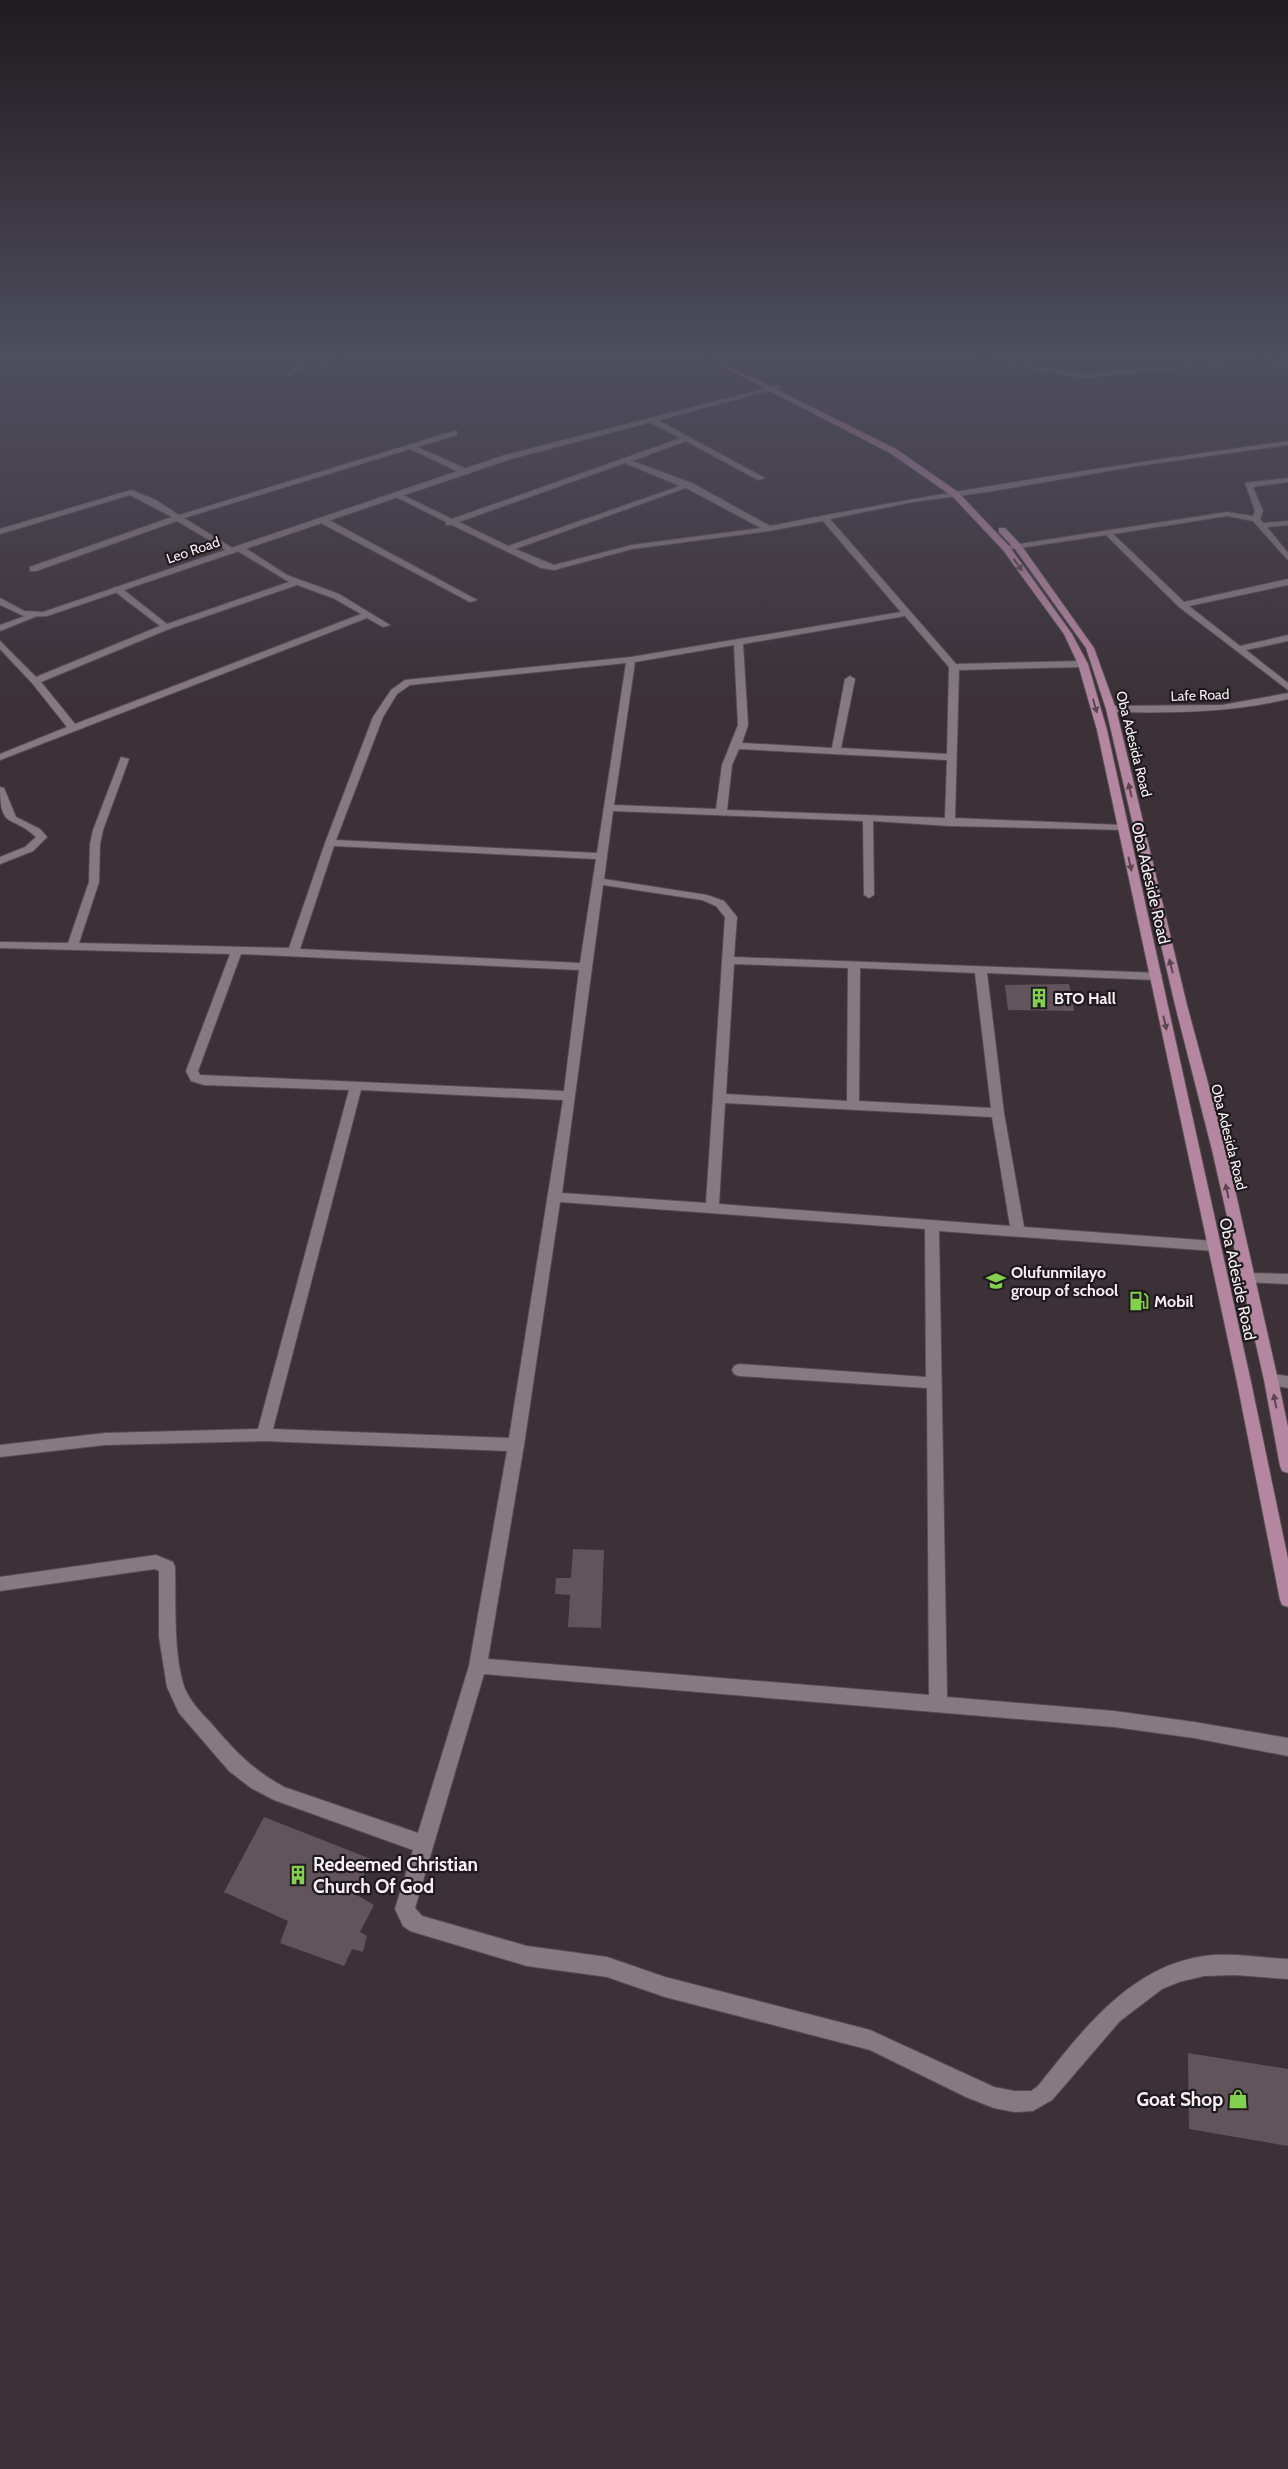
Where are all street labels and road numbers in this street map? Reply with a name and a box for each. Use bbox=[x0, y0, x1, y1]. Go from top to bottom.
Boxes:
street label: Leo Road bbox=[164, 532, 222, 568]
street label: Lafe Road bbox=[1170, 685, 1230, 705]
street label: Oba Adesida Road bbox=[1112, 689, 1156, 799]
street label: Oba Adeside Road bbox=[1127, 820, 1174, 946]
street label: Oba Adesida Road bbox=[1207, 1082, 1251, 1192]
street label: Oba Adeside Road bbox=[1215, 1216, 1260, 1342]

